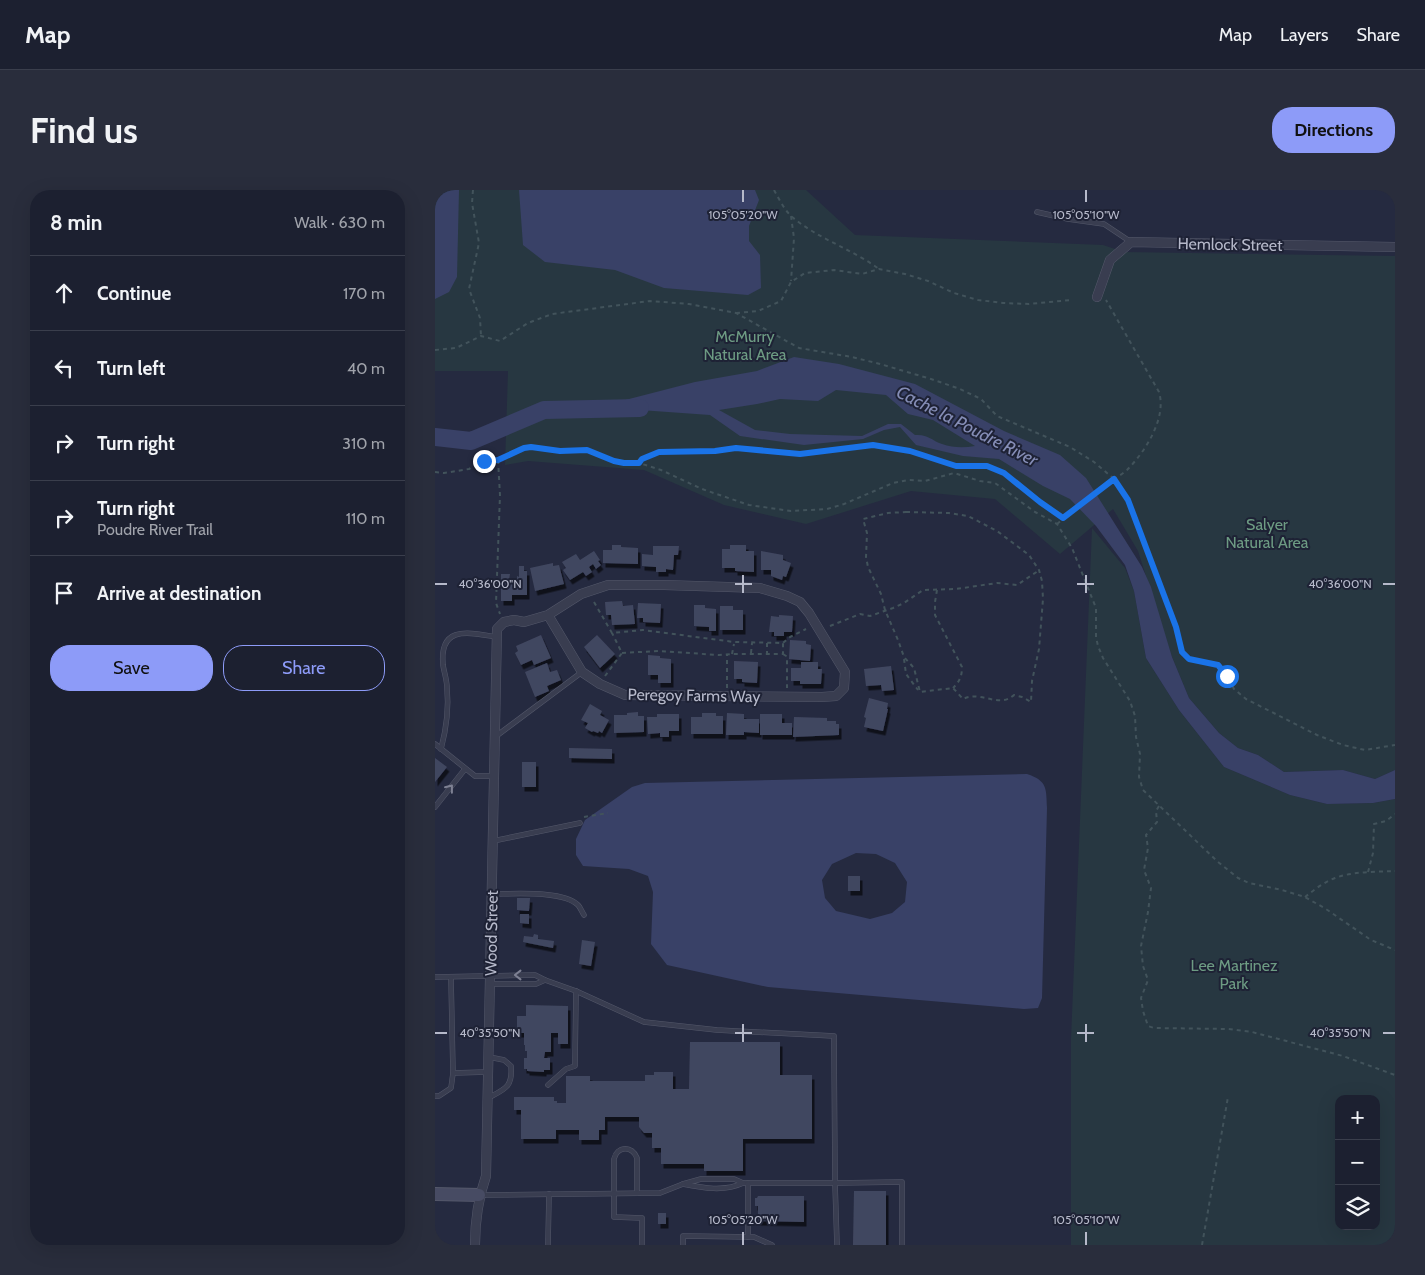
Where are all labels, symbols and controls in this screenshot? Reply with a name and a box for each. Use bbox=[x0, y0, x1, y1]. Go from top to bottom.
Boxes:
text: Map bbox=[25, 20, 71, 49]
text: Map bbox=[1219, 24, 1252, 46]
text: Layers bbox=[1280, 24, 1329, 46]
text: Share bbox=[1357, 24, 1400, 46]
button: Directions bbox=[1272, 107, 1395, 153]
text: Find us bbox=[30, 109, 138, 152]
text: 105°05'20"W bbox=[708, 207, 778, 222]
text: 105°05'10"W bbox=[1053, 207, 1120, 222]
text: 8 min bbox=[50, 210, 102, 235]
text: Walk · 630 m bbox=[294, 213, 385, 232]
street label: Hemlock Street bbox=[1177, 234, 1283, 255]
icon: ahead bbox=[50, 279, 78, 307]
text: Continue bbox=[97, 282, 171, 305]
text: 170 m bbox=[343, 284, 385, 303]
park label: McMurry Natural Area bbox=[704, 327, 787, 364]
icon: left bbox=[50, 354, 78, 382]
text: Turn left bbox=[97, 357, 165, 380]
text: 40 m bbox=[347, 359, 385, 378]
water label: Cache la Poudre River bbox=[893, 381, 1043, 472]
icon: right bbox=[50, 429, 78, 457]
text: Turn right bbox=[97, 432, 175, 455]
text: 310 m bbox=[342, 434, 385, 453]
route end bbox=[473, 450, 496, 473]
text: Turn right bbox=[97, 497, 175, 520]
icon: right bbox=[50, 504, 78, 532]
text: 110 m bbox=[346, 509, 385, 528]
park label: Salyer Natural Area bbox=[1226, 515, 1309, 552]
text: Poudre River Trail bbox=[97, 520, 213, 539]
text: 40°36'00"N bbox=[458, 576, 522, 591]
text: 40°36'00"N bbox=[1308, 576, 1372, 591]
icon: arrive bbox=[50, 579, 78, 607]
text: Arrive at destination bbox=[97, 582, 261, 605]
button: Save bbox=[50, 645, 213, 691]
button: Share bbox=[223, 645, 385, 691]
route start bbox=[1216, 665, 1239, 688]
street label: Peregoy Farms Way bbox=[627, 685, 761, 706]
one-way arrow bbox=[445, 785, 453, 794]
street label: Wood Street bbox=[481, 889, 502, 976]
park label: Lee Martinez Park bbox=[1191, 956, 1278, 993]
one-way arrow bbox=[514, 970, 522, 980]
text: 40°35'50"N bbox=[459, 1025, 521, 1040]
text: 40°35'50"N bbox=[1309, 1025, 1371, 1040]
map controls bbox=[1335, 1095, 1380, 1230]
button: + bbox=[1335, 1095, 1380, 1140]
button: − bbox=[1335, 1140, 1380, 1185]
button: layers bbox=[1335, 1185, 1380, 1230]
text: 105°05'20"W bbox=[708, 1212, 778, 1227]
text: 105°05'10"W bbox=[1053, 1212, 1120, 1227]

